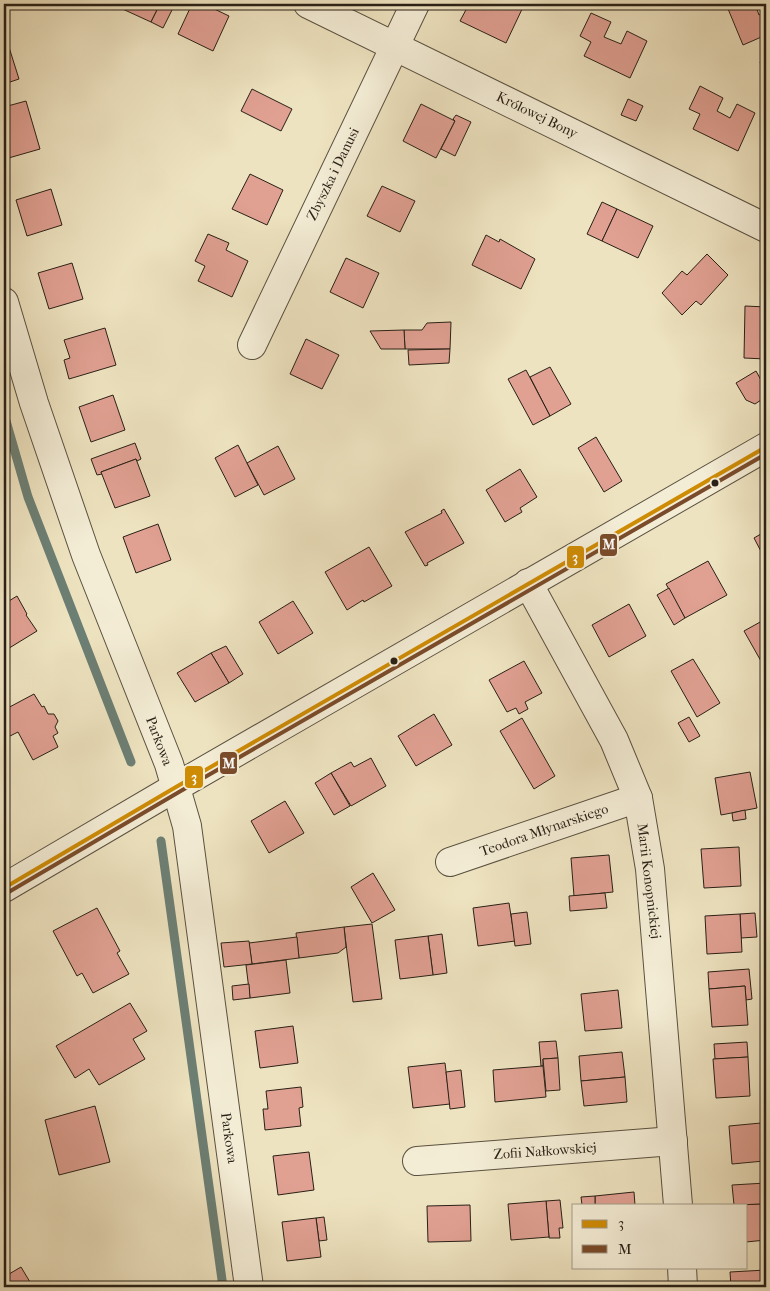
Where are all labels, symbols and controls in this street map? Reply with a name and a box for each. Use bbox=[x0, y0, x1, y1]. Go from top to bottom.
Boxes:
street label: Królowej Bony bbox=[493, 88, 581, 142]
street label: Zbyszka i Danusi bbox=[303, 125, 363, 223]
unlabelled marker bbox=[710, 478, 720, 488]
line badge: M bbox=[599, 533, 618, 557]
text: M bbox=[602, 536, 616, 553]
line badge: 3 bbox=[566, 545, 585, 569]
text: 3 bbox=[572, 549, 578, 566]
unlabelled marker bbox=[389, 656, 399, 666]
street label: Parkowa bbox=[142, 714, 176, 768]
line badge: M bbox=[219, 751, 238, 775]
text: M bbox=[222, 755, 236, 772]
line badge: 3 bbox=[184, 765, 204, 789]
text: 3 bbox=[191, 769, 197, 786]
street label: Teodora Młynarskiego bbox=[478, 800, 610, 860]
street label: Marii Konopnickiej bbox=[633, 822, 665, 940]
street label: Parkowa bbox=[217, 1111, 241, 1165]
street label: Zofii Nałkowskiej bbox=[493, 1139, 597, 1163]
legend bbox=[572, 1204, 748, 1268]
text: 3 bbox=[618, 1214, 624, 1232]
text: M bbox=[618, 1240, 632, 1258]

